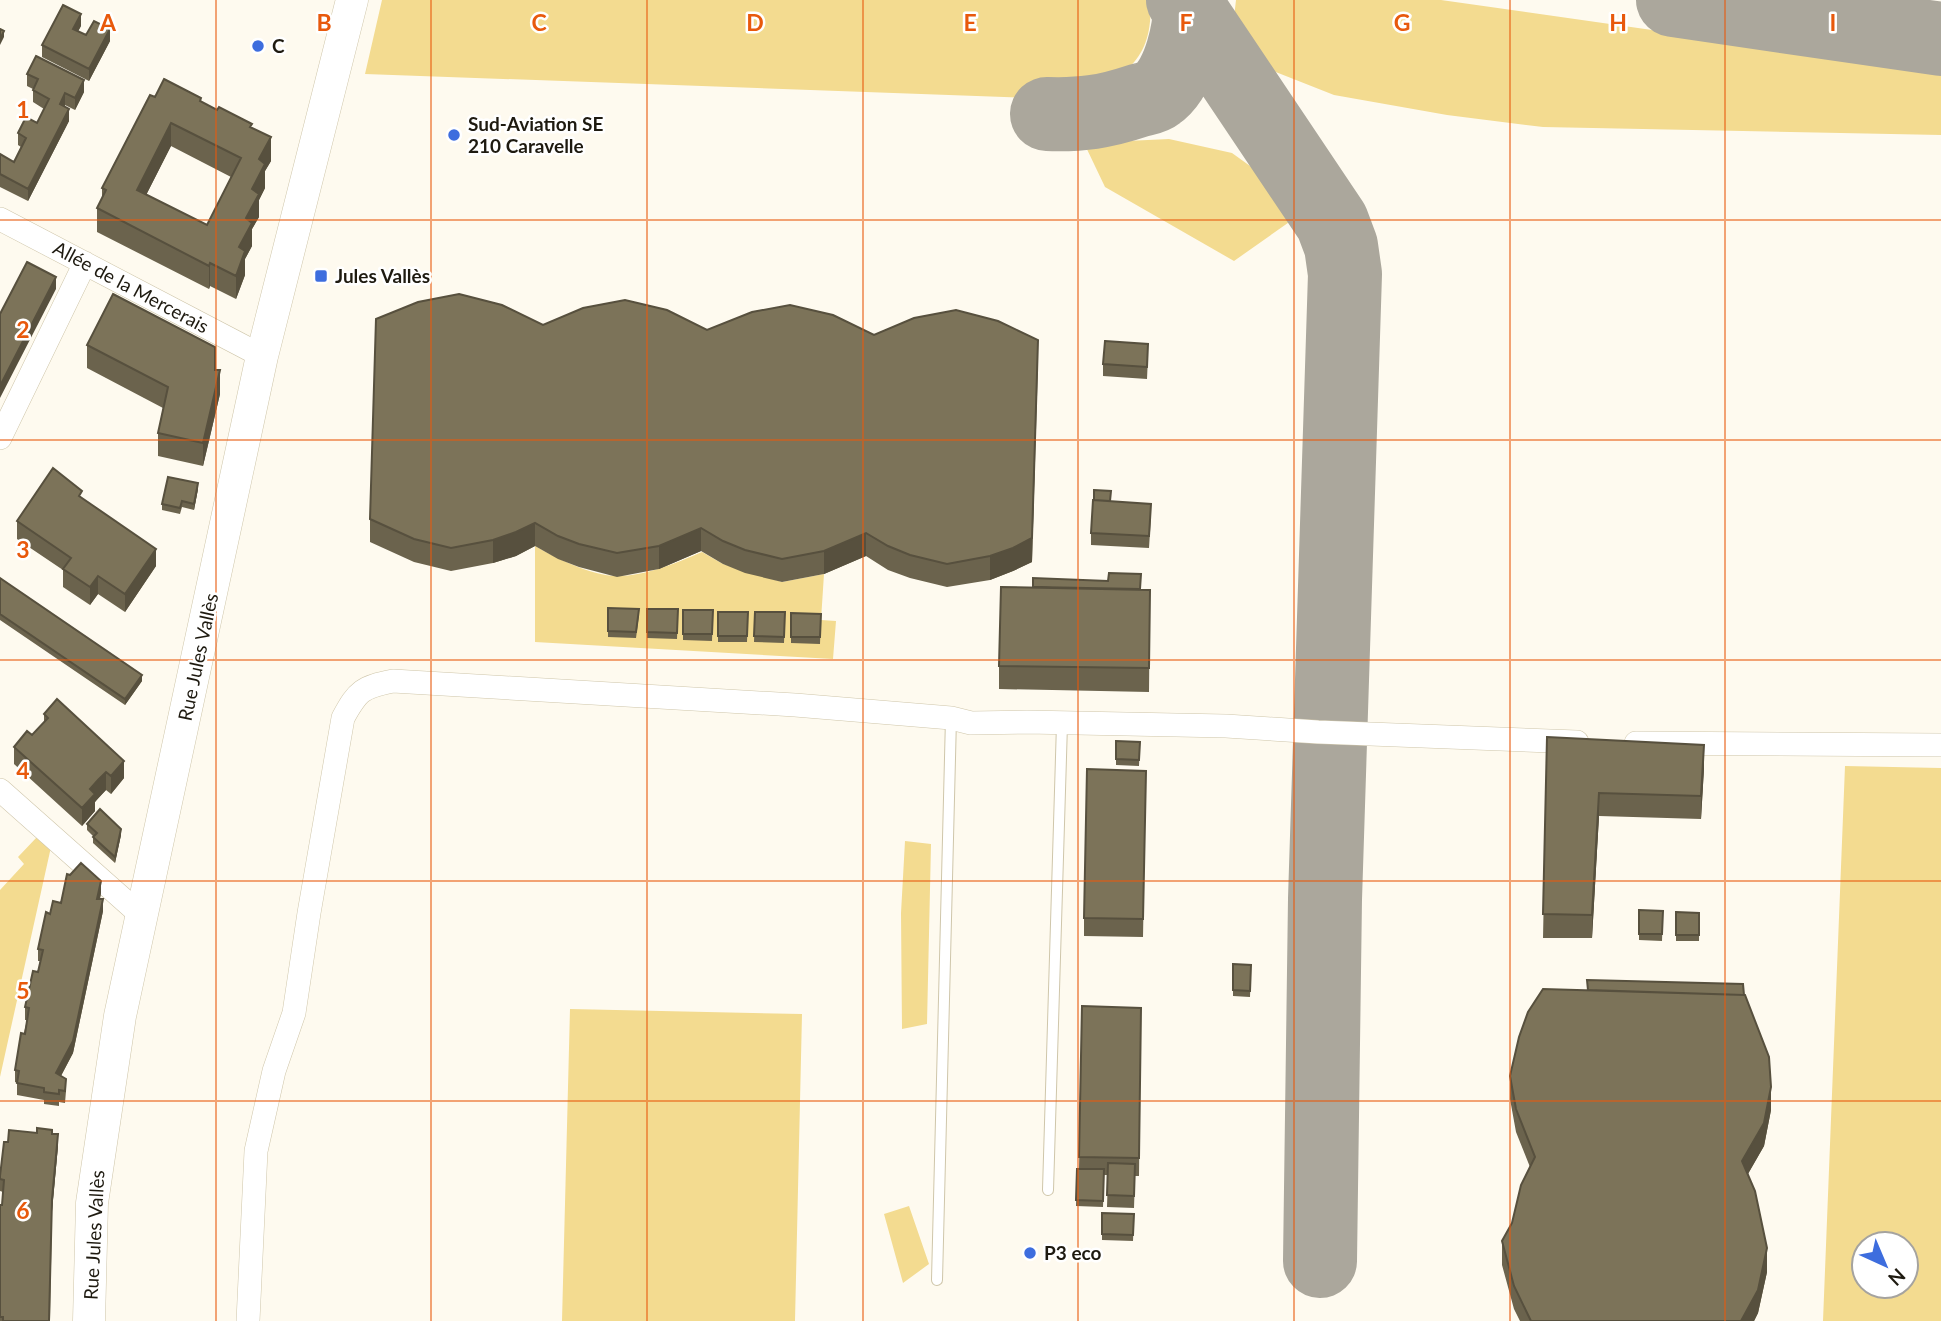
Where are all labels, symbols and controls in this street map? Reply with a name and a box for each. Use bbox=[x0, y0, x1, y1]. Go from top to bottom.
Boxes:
text: A bbox=[99, 8, 117, 36]
text: B bbox=[316, 8, 332, 36]
text: C bbox=[531, 8, 547, 36]
text: D bbox=[746, 8, 764, 36]
text: E bbox=[963, 8, 977, 36]
text: F bbox=[1179, 8, 1193, 36]
text: G bbox=[1394, 8, 1410, 36]
text: H bbox=[1609, 8, 1627, 36]
text: I bbox=[1830, 8, 1836, 36]
place label: C bbox=[272, 34, 285, 57]
marker: C bbox=[250, 38, 266, 54]
text: 1 bbox=[16, 95, 30, 123]
place label: Sud-Aviation SE 210 Caravelle bbox=[468, 112, 603, 157]
marker: Sud-Aviation SE 210 Caravelle bbox=[446, 127, 462, 143]
street label: Allée de la Mercerais bbox=[50, 236, 213, 337]
place label: Jules Vallès bbox=[335, 264, 430, 287]
marker: Jules Vallès bbox=[313, 268, 329, 284]
text: 2 bbox=[16, 315, 30, 343]
text: 3 bbox=[16, 535, 30, 563]
street label: Rue Jules Vallès bbox=[173, 591, 222, 723]
text: 4 bbox=[16, 756, 30, 784]
text: 5 bbox=[16, 976, 30, 1004]
street label: Rue Jules Vallès bbox=[79, 1170, 108, 1300]
text: 6 bbox=[16, 1196, 30, 1224]
north arrow bbox=[1850, 1230, 1920, 1300]
place label: P3 eco bbox=[1044, 1241, 1102, 1264]
marker: P3 eco bbox=[1022, 1245, 1038, 1261]
text: N bbox=[1884, 1264, 1910, 1291]

